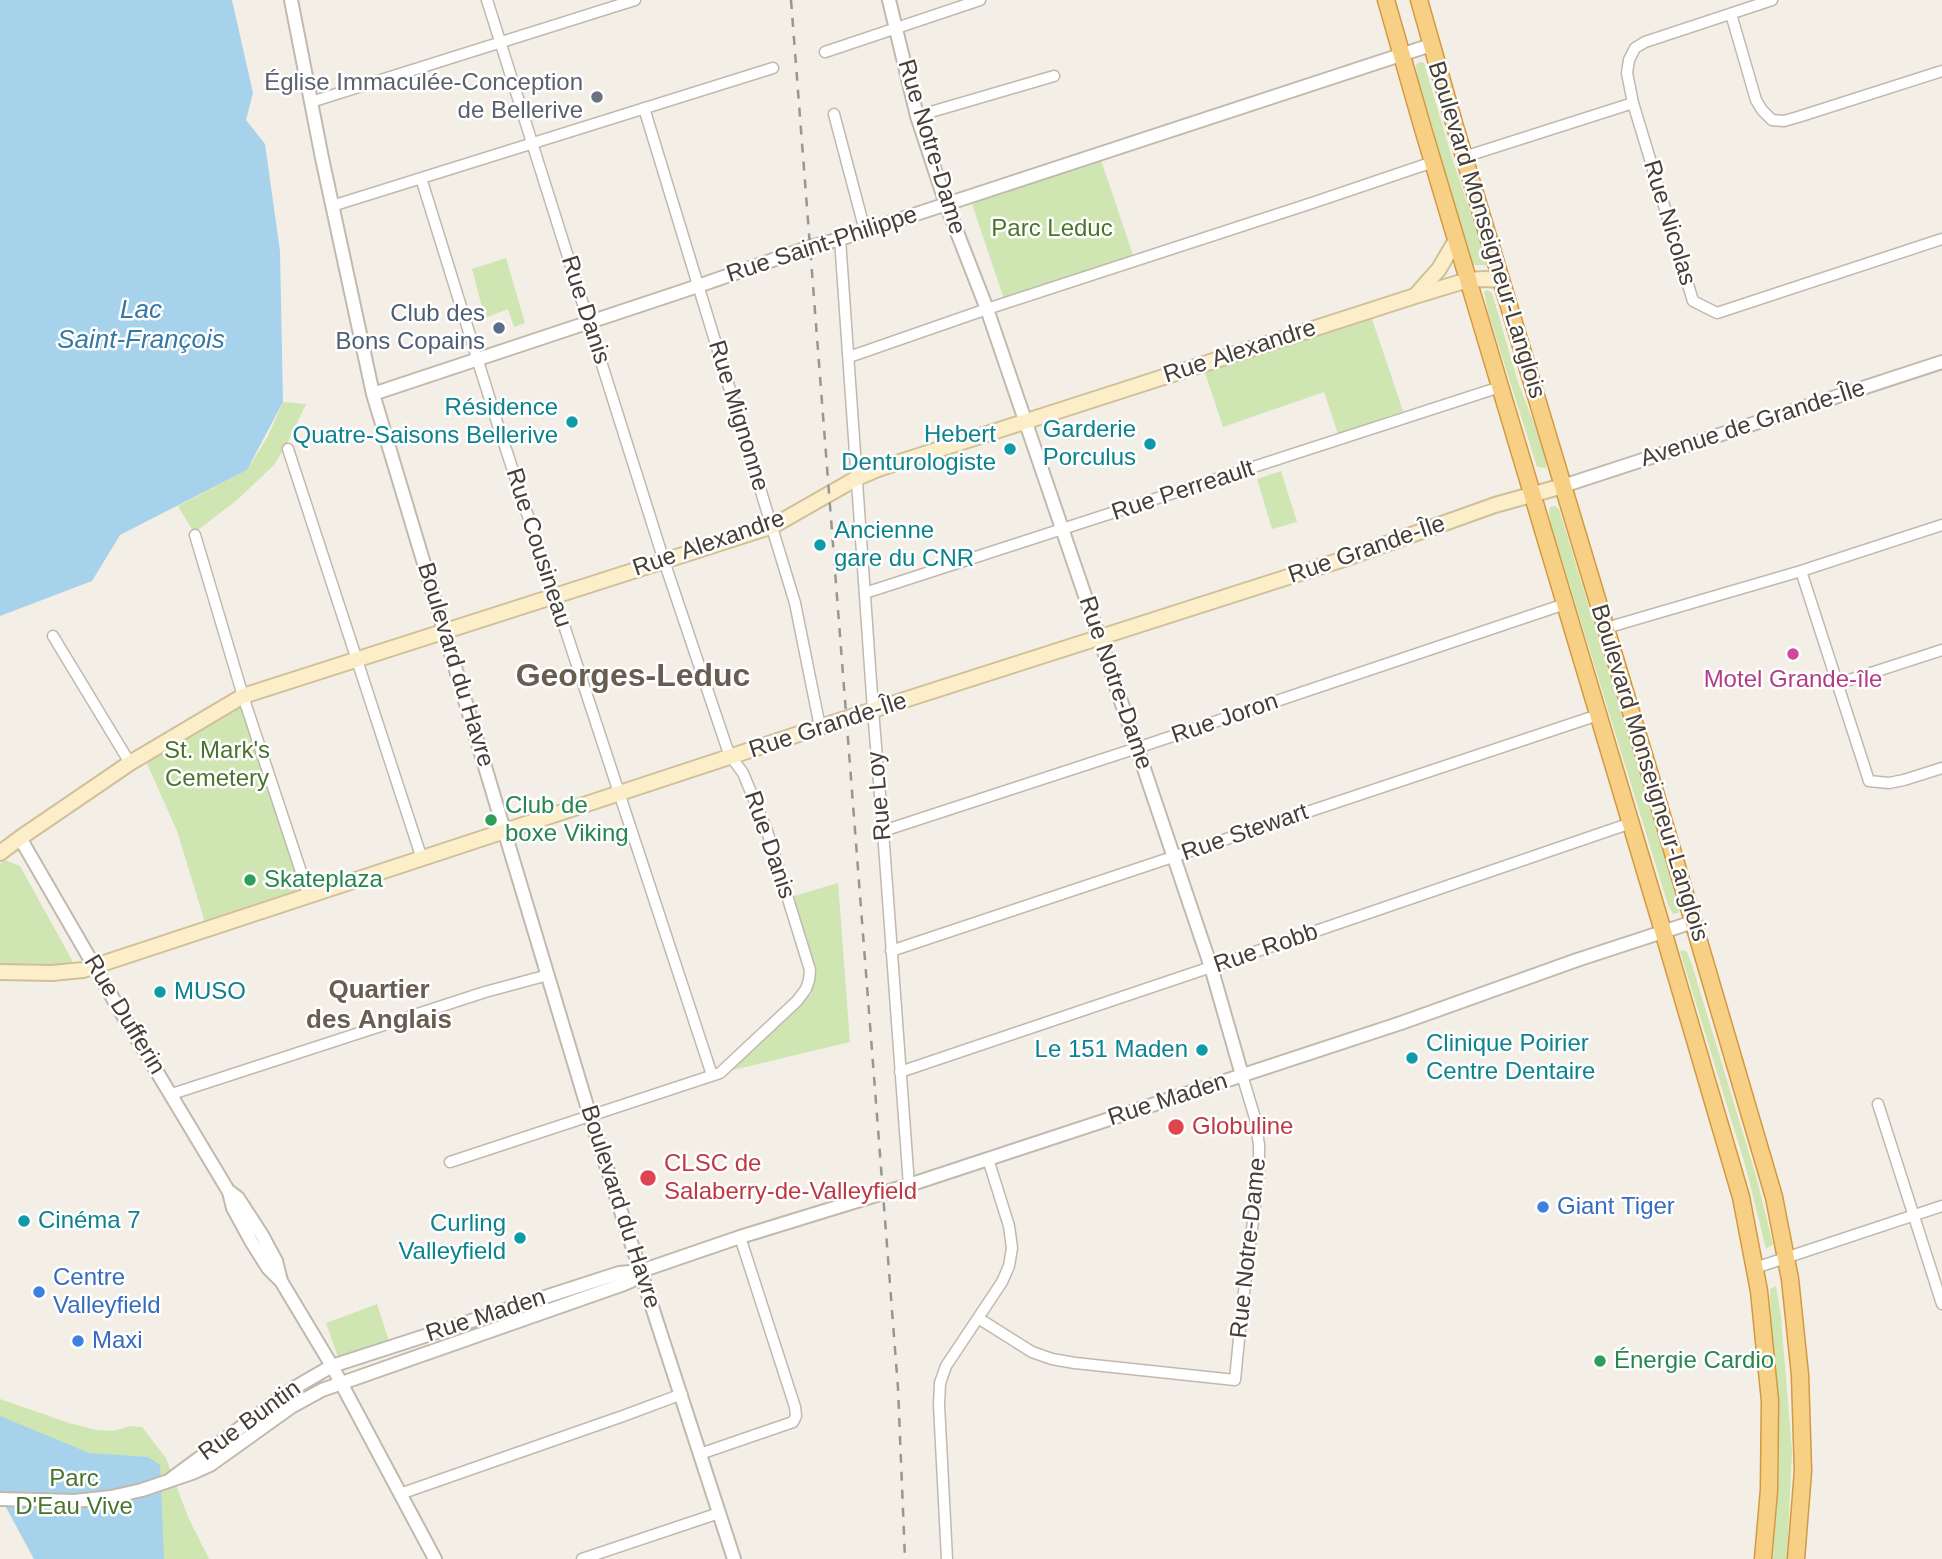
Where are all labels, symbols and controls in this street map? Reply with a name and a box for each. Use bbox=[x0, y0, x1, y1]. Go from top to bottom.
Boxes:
street label: Rue Notre-Dame bbox=[891, 56, 971, 238]
street label: Boulevard Monseigneur-Langlois bbox=[1421, 58, 1551, 402]
place label: Église Immaculée-Conception de Bellerive bbox=[264, 69, 583, 125]
marker: Église Immaculée-Conception de Bellerive bbox=[589, 89, 605, 105]
street label: Rue Nicolas bbox=[1636, 157, 1702, 289]
street label: Rue Saint-Philippe bbox=[723, 201, 921, 289]
park label: Parc Leduc bbox=[991, 215, 1113, 243]
street label: Rue Danis bbox=[554, 252, 616, 368]
water label: Lac Saint-François bbox=[57, 295, 225, 356]
place label: Club des Bons Copains bbox=[336, 300, 485, 356]
street label: Rue Alexandre bbox=[1160, 314, 1320, 390]
marker: Club des Bons Copains bbox=[491, 320, 507, 336]
street label: Rue Mignonne bbox=[701, 337, 775, 495]
street label: Avenue de Grande-Île bbox=[1637, 374, 1869, 474]
place label: Résidence Quatre-Saisons Bellerive bbox=[293, 394, 558, 450]
marker: Résidence Quatre-Saisons Bellerive bbox=[564, 414, 580, 430]
place label: Garderie Porculus bbox=[1043, 416, 1136, 472]
place label: Hebert Denturologiste bbox=[841, 421, 996, 477]
marker: Garderie Porculus bbox=[1142, 436, 1158, 452]
marker: Hebert Denturologiste bbox=[1002, 441, 1018, 457]
street label: Rue Perreault bbox=[1108, 454, 1258, 528]
street label: Rue Cousineau bbox=[499, 465, 577, 631]
street label: Rue Alexandre bbox=[629, 505, 789, 583]
street label: Rue Grande-Île bbox=[1285, 510, 1449, 590]
place label: Ancienne gare du CNR bbox=[834, 517, 974, 573]
marker: Ancienne gare du CNR bbox=[812, 537, 828, 553]
street label: Boulevard du Havre bbox=[410, 559, 500, 771]
street label: Rue Notre-Dame bbox=[1072, 593, 1158, 773]
street label: Boulevard Monseigneur-Langlois bbox=[1584, 601, 1714, 945]
marker: Motel Grande-île bbox=[1785, 646, 1801, 662]
district label: Georges-Leduc bbox=[516, 658, 750, 696]
place label: Motel Grande-île bbox=[1704, 666, 1882, 694]
street label: Rue Grande-Île bbox=[746, 687, 910, 765]
street label: Rue Joron bbox=[1168, 687, 1282, 751]
park label: St. Mark's Cemetery bbox=[164, 737, 270, 793]
street label: Rue Loy bbox=[862, 750, 898, 842]
street label: Rue Danis bbox=[737, 787, 801, 903]
place label: Club de boxe Viking bbox=[505, 792, 629, 848]
street label: Rue Stewart bbox=[1178, 798, 1312, 868]
marker: Club de boxe Viking bbox=[483, 812, 499, 828]
place label: Skateplaza bbox=[264, 866, 383, 894]
marker: Skateplaza bbox=[242, 872, 258, 888]
street label: Rue Robb bbox=[1210, 918, 1322, 980]
street label: Rue Dufferin bbox=[77, 950, 171, 1080]
district label: Quartier des Anglais bbox=[306, 975, 452, 1036]
place label: MUSO bbox=[174, 978, 246, 1006]
marker: MUSO bbox=[152, 984, 168, 1000]
place label: Clinique Poirier Centre Dentaire bbox=[1426, 1030, 1595, 1086]
place label: Le 151 Maden bbox=[1035, 1036, 1188, 1064]
marker: Le 151 Maden bbox=[1194, 1042, 1210, 1058]
marker: Clinique Poirier Centre Dentaire bbox=[1404, 1050, 1420, 1066]
street label: Rue Maden bbox=[1105, 1067, 1231, 1133]
street label: Boulevard du Havre bbox=[574, 1102, 666, 1312]
place label: Globuline bbox=[1192, 1113, 1293, 1141]
marker: Globuline bbox=[1166, 1117, 1186, 1137]
place label: CLSC de Salaberry-de-Valleyfield bbox=[664, 1150, 917, 1206]
street label: Rue Notre-Dame bbox=[1225, 1156, 1273, 1340]
marker: CLSC de Salaberry-de-Valleyfield bbox=[638, 1168, 658, 1188]
place label: Giant Tiger bbox=[1557, 1193, 1675, 1221]
marker: Giant Tiger bbox=[1535, 1199, 1551, 1215]
place label: Cinéma 7 bbox=[38, 1207, 141, 1235]
place label: Curling Valleyfield bbox=[398, 1210, 506, 1266]
marker: Cinéma 7 bbox=[16, 1213, 32, 1229]
marker: Curling Valleyfield bbox=[512, 1230, 528, 1246]
place label: Centre Valleyfield bbox=[53, 1264, 161, 1320]
street label: Rue Maden bbox=[423, 1283, 549, 1349]
marker: Centre Valleyfield bbox=[31, 1284, 47, 1300]
place label: Maxi bbox=[92, 1327, 143, 1355]
marker: Maxi bbox=[70, 1333, 86, 1349]
place label: Énergie Cardio bbox=[1614, 1347, 1774, 1375]
marker: Énergie Cardio bbox=[1592, 1353, 1608, 1369]
street label: Rue Buntin bbox=[194, 1374, 306, 1468]
park label: Parc D'Eau Vive bbox=[15, 1465, 133, 1521]

